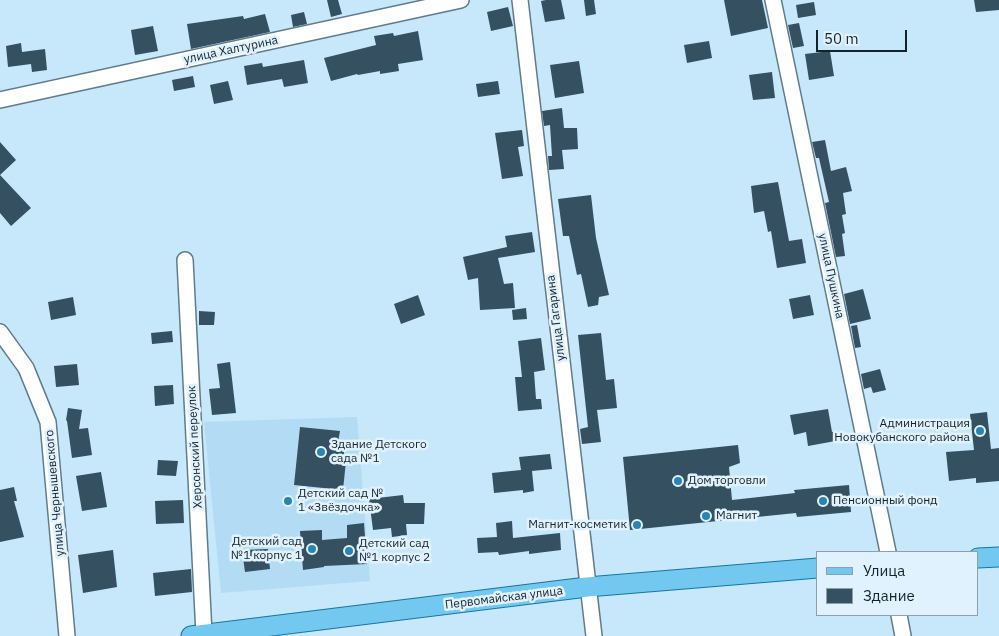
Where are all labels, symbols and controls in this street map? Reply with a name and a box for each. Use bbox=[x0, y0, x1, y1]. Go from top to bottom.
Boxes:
scale bar bbox=[819, 20, 910, 52]
text: 50 m bbox=[824, 29, 859, 48]
street label: улица Халтурина bbox=[183, 33, 279, 67]
street label: улица Пушкина bbox=[815, 232, 847, 320]
street label: улица Гагарина bbox=[544, 274, 568, 362]
street label: Херсонский переулок bbox=[185, 385, 205, 509]
place label: Администрация Новокубанского района bbox=[834, 417, 970, 445]
marker: Администрация Новокубанского района bbox=[974, 425, 986, 437]
street label: улица Чернышевского bbox=[42, 429, 68, 557]
place label: Здание Детского сада №1 bbox=[331, 438, 427, 466]
marker: Здание Детского сада №1 bbox=[315, 446, 327, 458]
place label: Дом торговли bbox=[688, 474, 766, 488]
marker: Дом торговли bbox=[672, 475, 684, 487]
place label: Детский сад № 1 «Звёздочка» bbox=[298, 487, 383, 515]
place label: Пенсионный фонд bbox=[833, 494, 937, 508]
marker: Детский сад № 1 «Звёздочка» bbox=[282, 495, 294, 507]
marker: Пенсионный фонд bbox=[817, 495, 829, 507]
place label: Магнит bbox=[716, 509, 757, 523]
marker: Магнит bbox=[700, 510, 712, 522]
place label: Магнит-косметик bbox=[528, 518, 627, 532]
marker: Магнит-косметик bbox=[631, 519, 643, 531]
place label: Детский сад №1 корпус 1 bbox=[231, 535, 302, 563]
place label: Детский сад №1 корпус 2 bbox=[359, 537, 430, 565]
marker: Детский сад №1 корпус 1 bbox=[306, 543, 318, 555]
marker: Детский сад №1 корпус 2 bbox=[343, 545, 355, 557]
legend bbox=[816, 551, 979, 616]
text: Улица bbox=[863, 561, 905, 580]
street label: Первомайская улица bbox=[444, 584, 564, 612]
text: Здание bbox=[863, 586, 915, 605]

